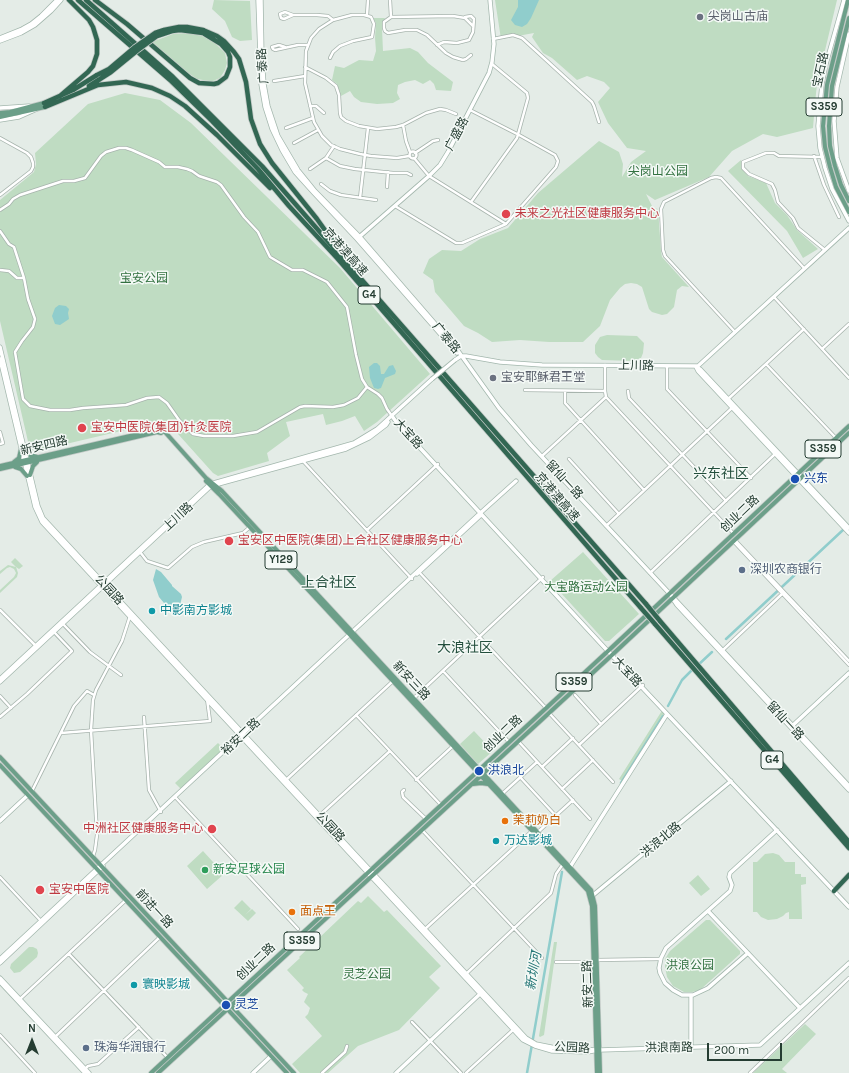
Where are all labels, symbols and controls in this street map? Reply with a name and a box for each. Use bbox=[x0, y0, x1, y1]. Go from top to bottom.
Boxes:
place label: 尖岗山古庙 bbox=[708, 10, 768, 24]
marker: 尖岗山古庙 bbox=[695, 12, 705, 22]
street label: 广泰路 bbox=[255, 48, 271, 84]
street label: 宝石路 bbox=[810, 51, 832, 89]
road number: S359 bbox=[806, 98, 842, 116]
street label: 广盛路 bbox=[442, 115, 472, 153]
park label: 尖岗山公园 bbox=[628, 165, 688, 179]
place label: 未来之光社区健康服务中心 bbox=[515, 207, 659, 221]
marker: 未来之光社区健康服务中心 bbox=[500, 208, 512, 220]
street label: 京港澳高速 bbox=[320, 225, 370, 279]
park label: 宝安公园 bbox=[120, 272, 168, 286]
road number: G4 bbox=[358, 286, 380, 304]
street label: 广泰路 bbox=[429, 319, 463, 357]
street label: 上川路 bbox=[618, 358, 654, 374]
place label: 宝安耶稣君王堂 bbox=[501, 371, 585, 385]
marker: 宝安耶稣君王堂 bbox=[488, 373, 498, 383]
street label: 大宝路 bbox=[391, 416, 425, 452]
place label: 宝安中医院(集团)针灸医院 bbox=[91, 421, 232, 435]
marker: 宝安中医院(集团)针灸医院 bbox=[76, 422, 88, 434]
street label: 新安四路 bbox=[19, 434, 69, 458]
road number: S359 bbox=[805, 440, 841, 458]
street label: 留仙一路 bbox=[542, 458, 586, 502]
district label: 兴东社区 bbox=[693, 466, 749, 482]
street label: 京港澳高速 bbox=[532, 470, 582, 524]
place label: 兴东 bbox=[804, 472, 828, 486]
marker: 兴东 bbox=[789, 473, 801, 485]
street label: 创业二路 bbox=[718, 492, 762, 536]
street label: 上川路 bbox=[160, 499, 196, 535]
place label: 宝安区中医院(集团)上合社区健康服务中心 bbox=[238, 534, 463, 548]
marker: 宝安区中医院(集团)上合社区健康服务中心 bbox=[223, 535, 235, 547]
road number: Y129 bbox=[265, 551, 297, 569]
place label: 深圳农商银行 bbox=[750, 563, 822, 577]
marker: 深圳农商银行 bbox=[737, 565, 747, 575]
street label: 公园路 bbox=[91, 572, 127, 608]
district label: 上合社区 bbox=[301, 575, 357, 591]
park label: 大宝路运动公园 bbox=[544, 581, 628, 595]
place label: 中影南方影城 bbox=[160, 604, 232, 618]
marker: 中影南方影城 bbox=[147, 606, 157, 616]
district label: 大浪社区 bbox=[437, 640, 493, 656]
street label: 大宝路 bbox=[609, 654, 645, 690]
street label: 新安三路 bbox=[389, 659, 433, 703]
road number: S359 bbox=[556, 673, 592, 691]
street label: 留仙一路 bbox=[763, 699, 807, 743]
street label: 创业二路 bbox=[481, 712, 525, 756]
street label: 裕安二路 bbox=[219, 715, 263, 759]
road number: G4 bbox=[761, 751, 783, 769]
place label: 洪浪北 bbox=[488, 764, 524, 778]
marker: 洪浪北 bbox=[473, 765, 485, 777]
street label: 公园路 bbox=[312, 809, 348, 845]
place label: 茉莉奶白 bbox=[513, 814, 561, 828]
marker: 茉莉奶白 bbox=[500, 816, 510, 826]
street label: 洪浪北路 bbox=[638, 819, 684, 861]
place label: 中洲社区健康服务中心 bbox=[83, 822, 203, 836]
marker: 中洲社区健康服务中心 bbox=[206, 823, 218, 835]
place label: 万达影城 bbox=[504, 834, 552, 848]
marker: 万达影城 bbox=[491, 836, 501, 846]
place label: 新安足球公园 bbox=[213, 863, 285, 877]
marker: 新安足球公园 bbox=[200, 865, 210, 875]
place label: 宝安中医院 bbox=[49, 883, 109, 897]
marker: 宝安中医院 bbox=[34, 884, 46, 896]
street label: 前进一路 bbox=[132, 887, 176, 931]
place label: 面点王 bbox=[300, 905, 336, 919]
marker: 面点王 bbox=[287, 907, 297, 917]
road number: S359 bbox=[284, 932, 320, 950]
street label: 创业二路 bbox=[234, 940, 278, 984]
water label: 新圳河 bbox=[523, 950, 545, 992]
park label: 洪浪公园 bbox=[666, 959, 714, 973]
street label: 新安二路 bbox=[580, 960, 596, 1008]
park label: 灵芝公园 bbox=[343, 968, 391, 982]
place label: 寰映影城 bbox=[142, 978, 190, 992]
marker: 寰映影城 bbox=[129, 980, 139, 990]
place label: 灵芝 bbox=[235, 998, 259, 1012]
marker: 灵芝 bbox=[220, 999, 232, 1011]
north arrow bbox=[12, 1021, 52, 1061]
text: N bbox=[28, 1022, 36, 1035]
scale bar bbox=[709, 1035, 784, 1061]
street label: 公园路 bbox=[554, 1040, 590, 1056]
street label: 洪浪南路 bbox=[645, 1040, 693, 1056]
place label: 珠海华润银行 bbox=[94, 1041, 166, 1055]
marker: 珠海华润银行 bbox=[81, 1043, 91, 1053]
text: 200 m bbox=[714, 1043, 749, 1057]

